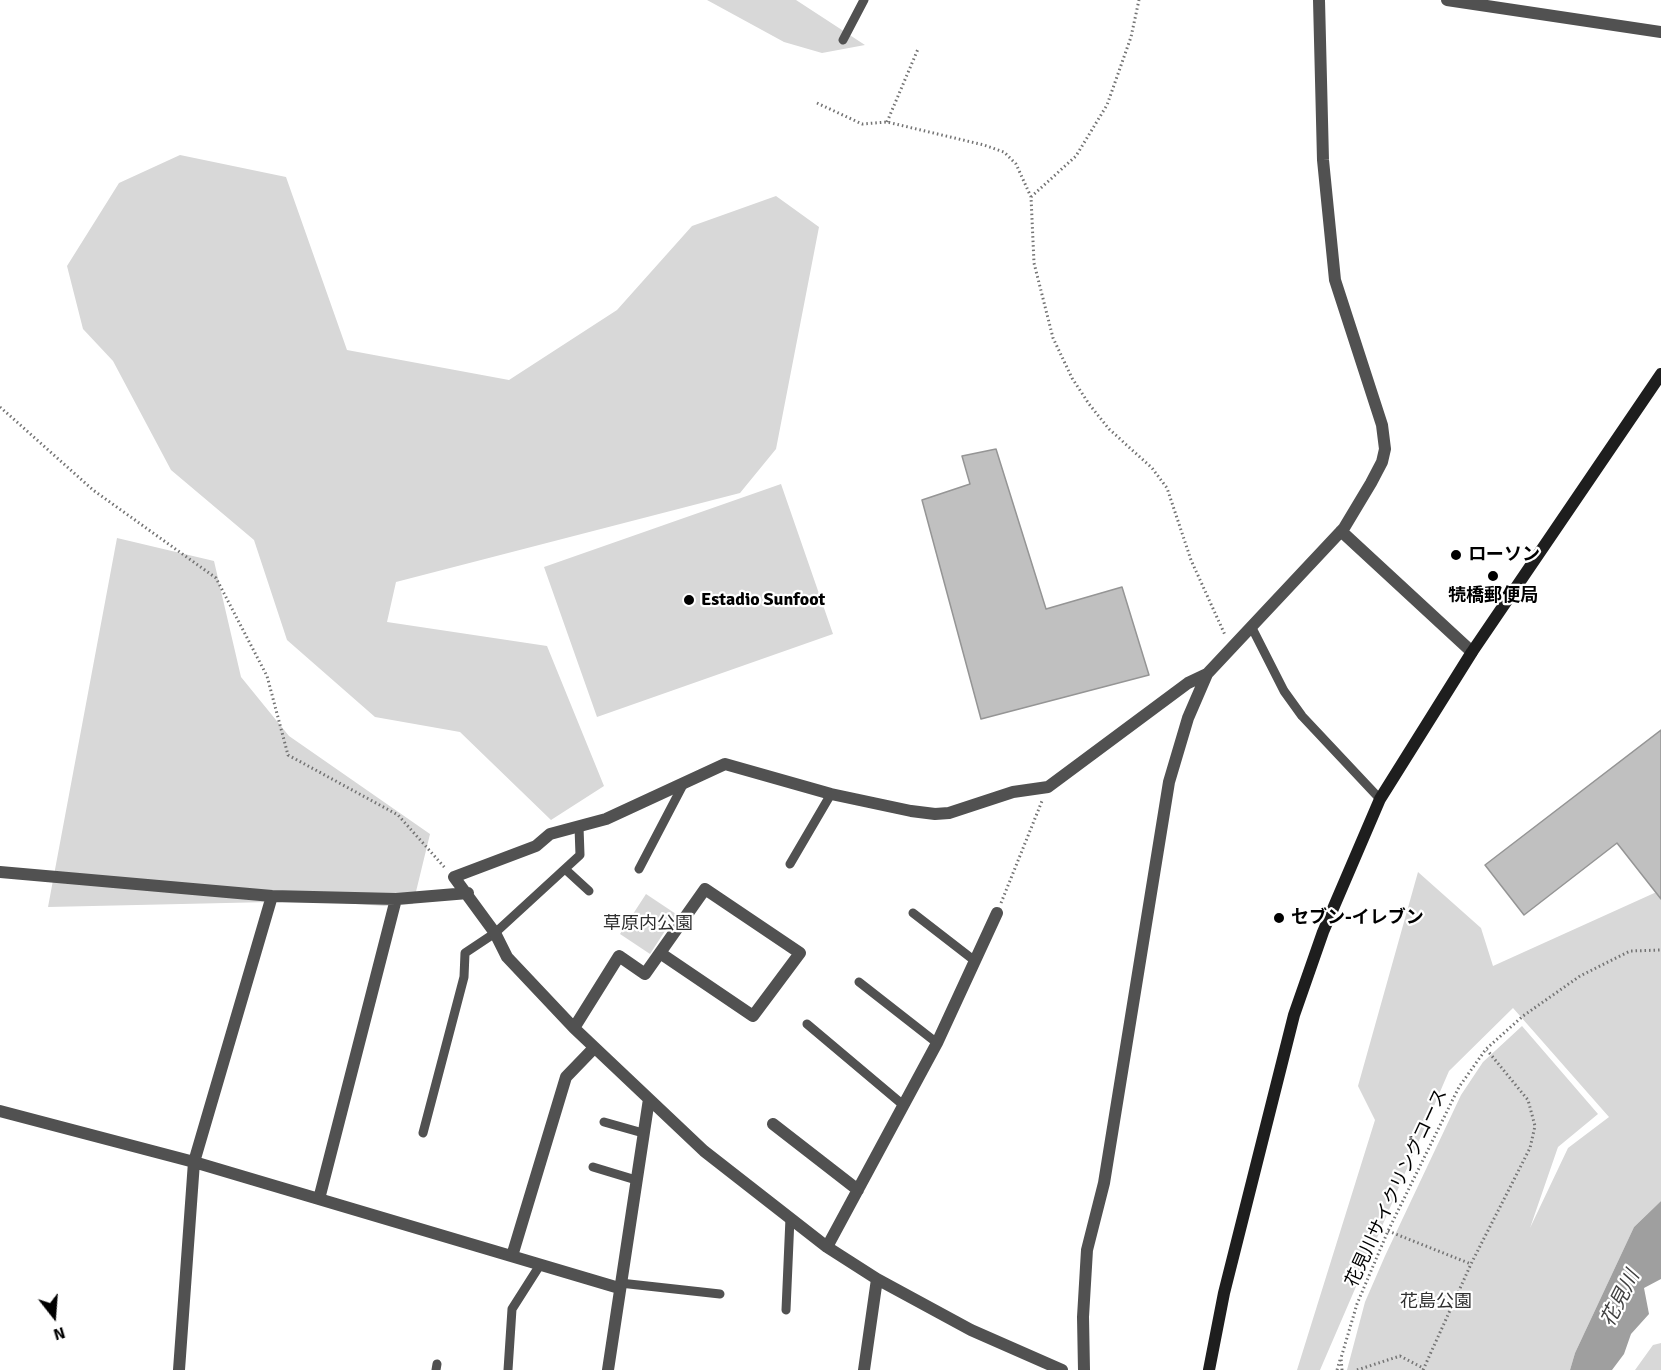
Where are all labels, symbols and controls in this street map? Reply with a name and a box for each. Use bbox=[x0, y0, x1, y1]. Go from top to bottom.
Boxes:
place label: ローソン bbox=[1468, 544, 1540, 566]
marker: ローソン bbox=[1449, 548, 1463, 562]
marker: 㸿橋郵便局 bbox=[1486, 569, 1500, 583]
place label: 㸿橋郵便局 bbox=[1448, 585, 1538, 607]
place label: Estadio Sunfoot bbox=[701, 589, 825, 611]
marker: Estadio Sunfoot bbox=[682, 593, 696, 607]
place label: セブン-イレブン bbox=[1291, 907, 1424, 929]
marker: セブン-イレブン bbox=[1272, 911, 1286, 925]
park label: 草原内公園 bbox=[603, 913, 693, 935]
street label: 花見川サイクリングコース bbox=[1342, 1086, 1452, 1290]
water label: 花見川 bbox=[1597, 1267, 1645, 1331]
north arrow bbox=[24, 1286, 84, 1346]
park label: 花島公園 bbox=[1400, 1291, 1472, 1313]
text: N bbox=[51, 1322, 68, 1344]

